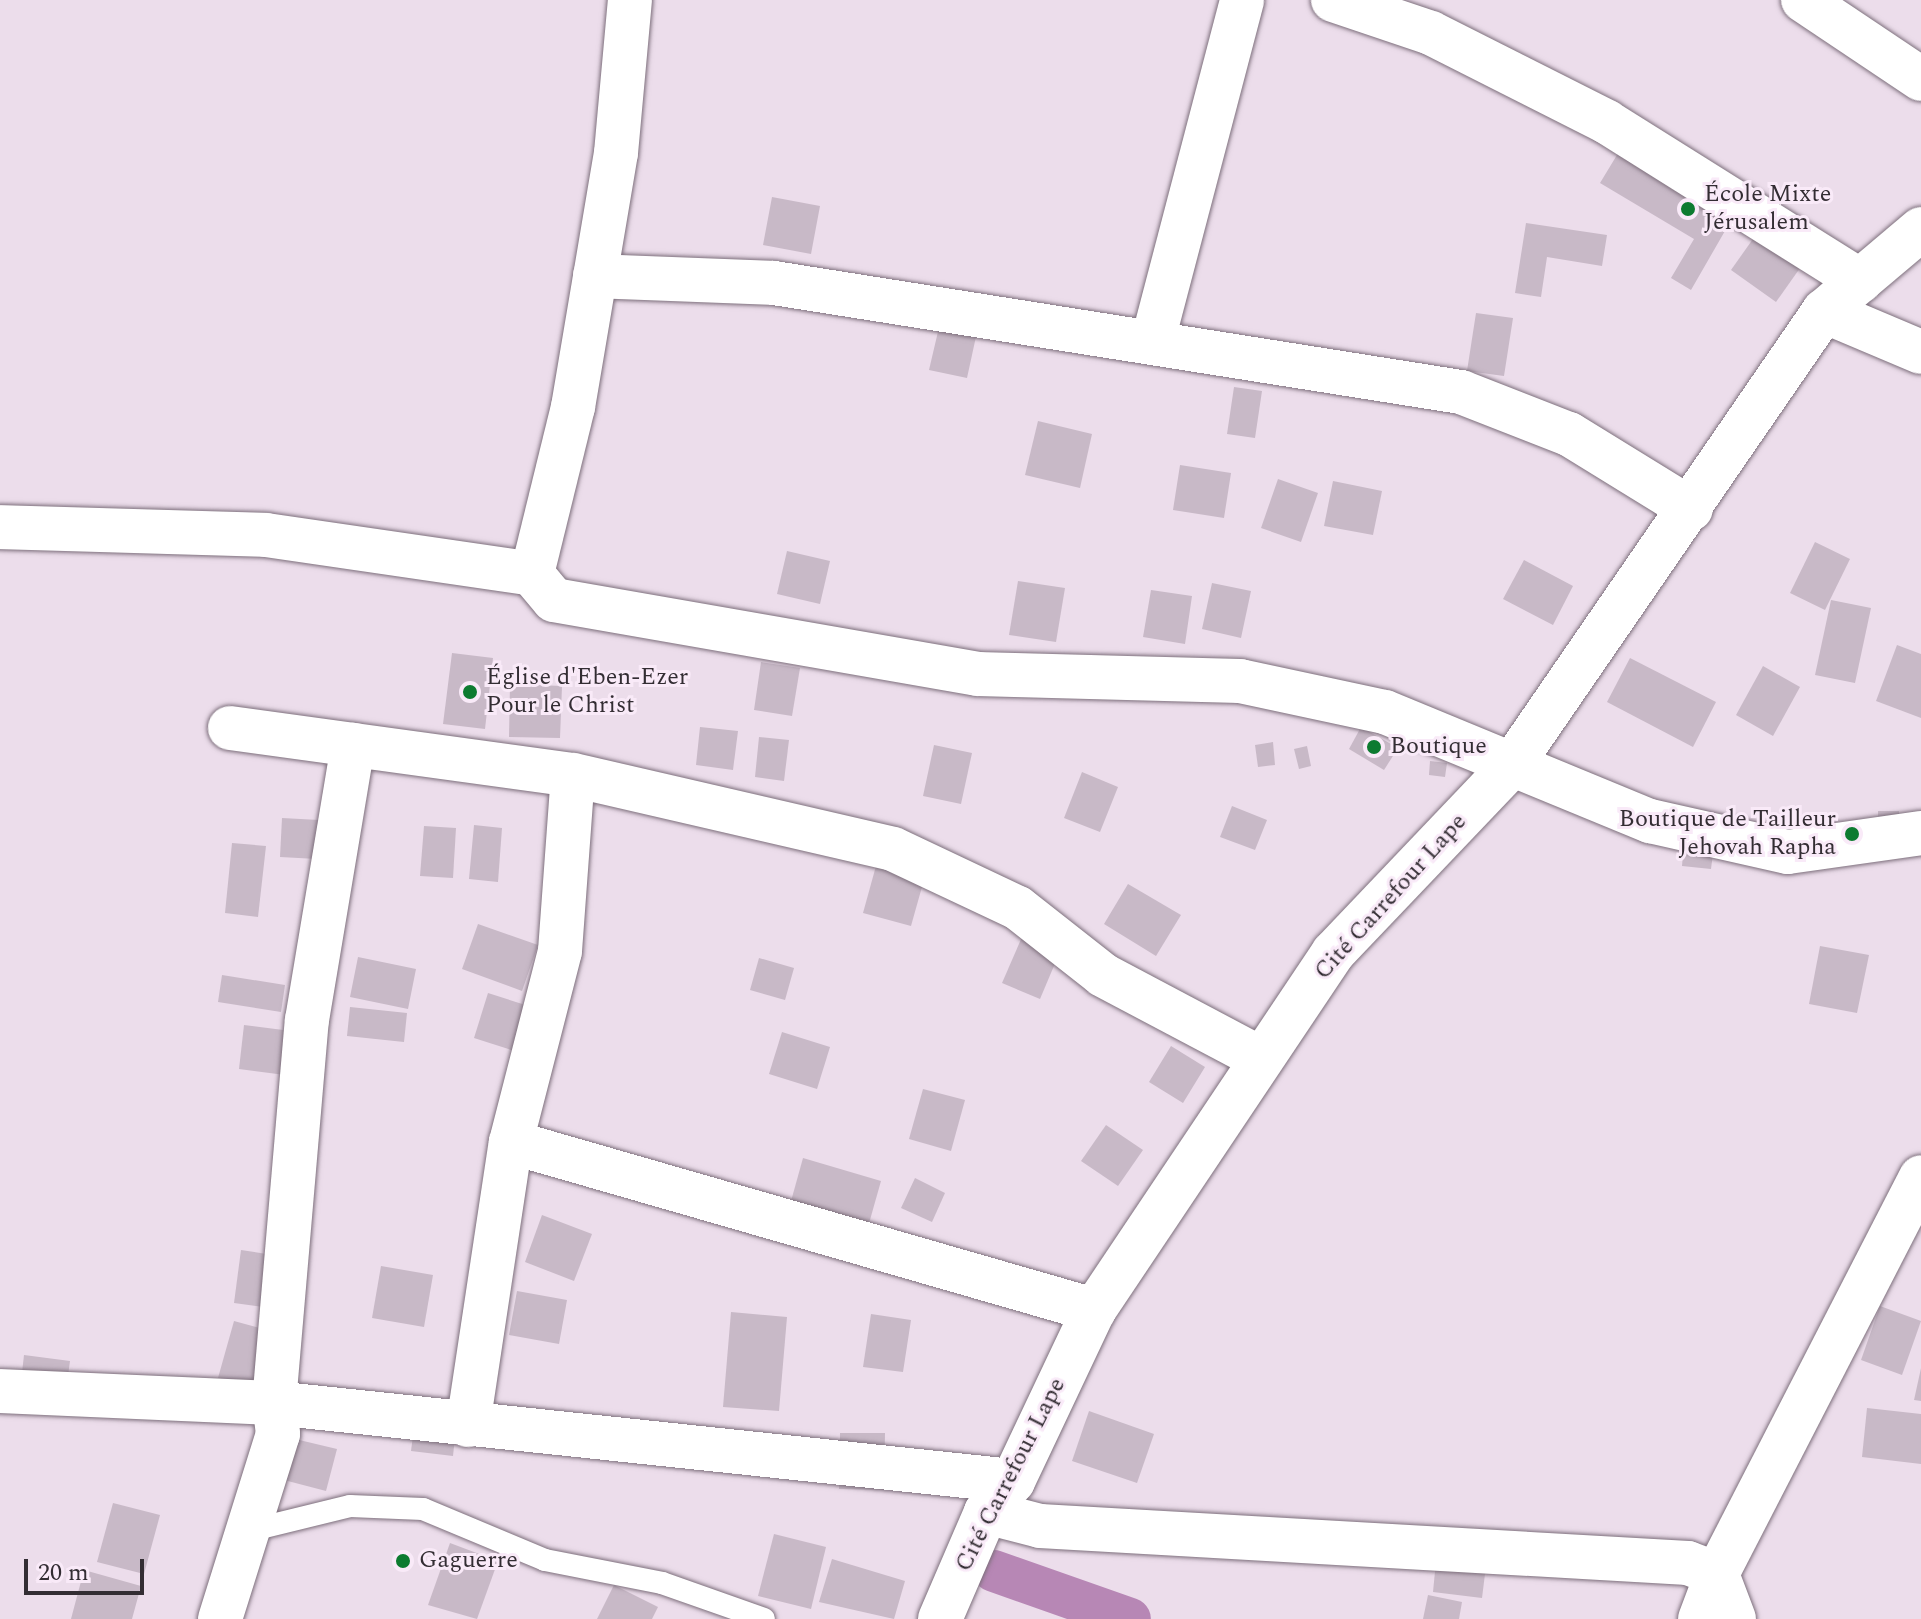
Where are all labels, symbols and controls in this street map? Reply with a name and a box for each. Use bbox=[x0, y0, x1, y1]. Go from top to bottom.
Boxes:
place label: École Mixte Jérusalem bbox=[1704, 181, 1831, 237]
marker: École Mixte Jérusalem bbox=[1679, 200, 1697, 218]
place label: Église d'Eben-Ezer Pour le Christ bbox=[486, 664, 688, 720]
marker: Église d'Eben-Ezer Pour le Christ bbox=[461, 683, 479, 701]
place label: Boutique bbox=[1390, 733, 1487, 761]
marker: Boutique bbox=[1365, 738, 1383, 756]
place label: Boutique de Tailleur Jehovah Rapha bbox=[1619, 806, 1836, 862]
street label: Cité Carrefour Lape bbox=[1309, 808, 1473, 986]
marker: Boutique de Tailleur Jehovah Rapha bbox=[1843, 825, 1861, 843]
street label: Cité Carrefour Lape bbox=[950, 1373, 1072, 1577]
scale bar bbox=[28, 1543, 148, 1593]
place label: Gaguerre bbox=[419, 1547, 518, 1575]
marker: Gaguerre bbox=[394, 1552, 412, 1570]
text: 20 m bbox=[38, 1555, 89, 1591]

